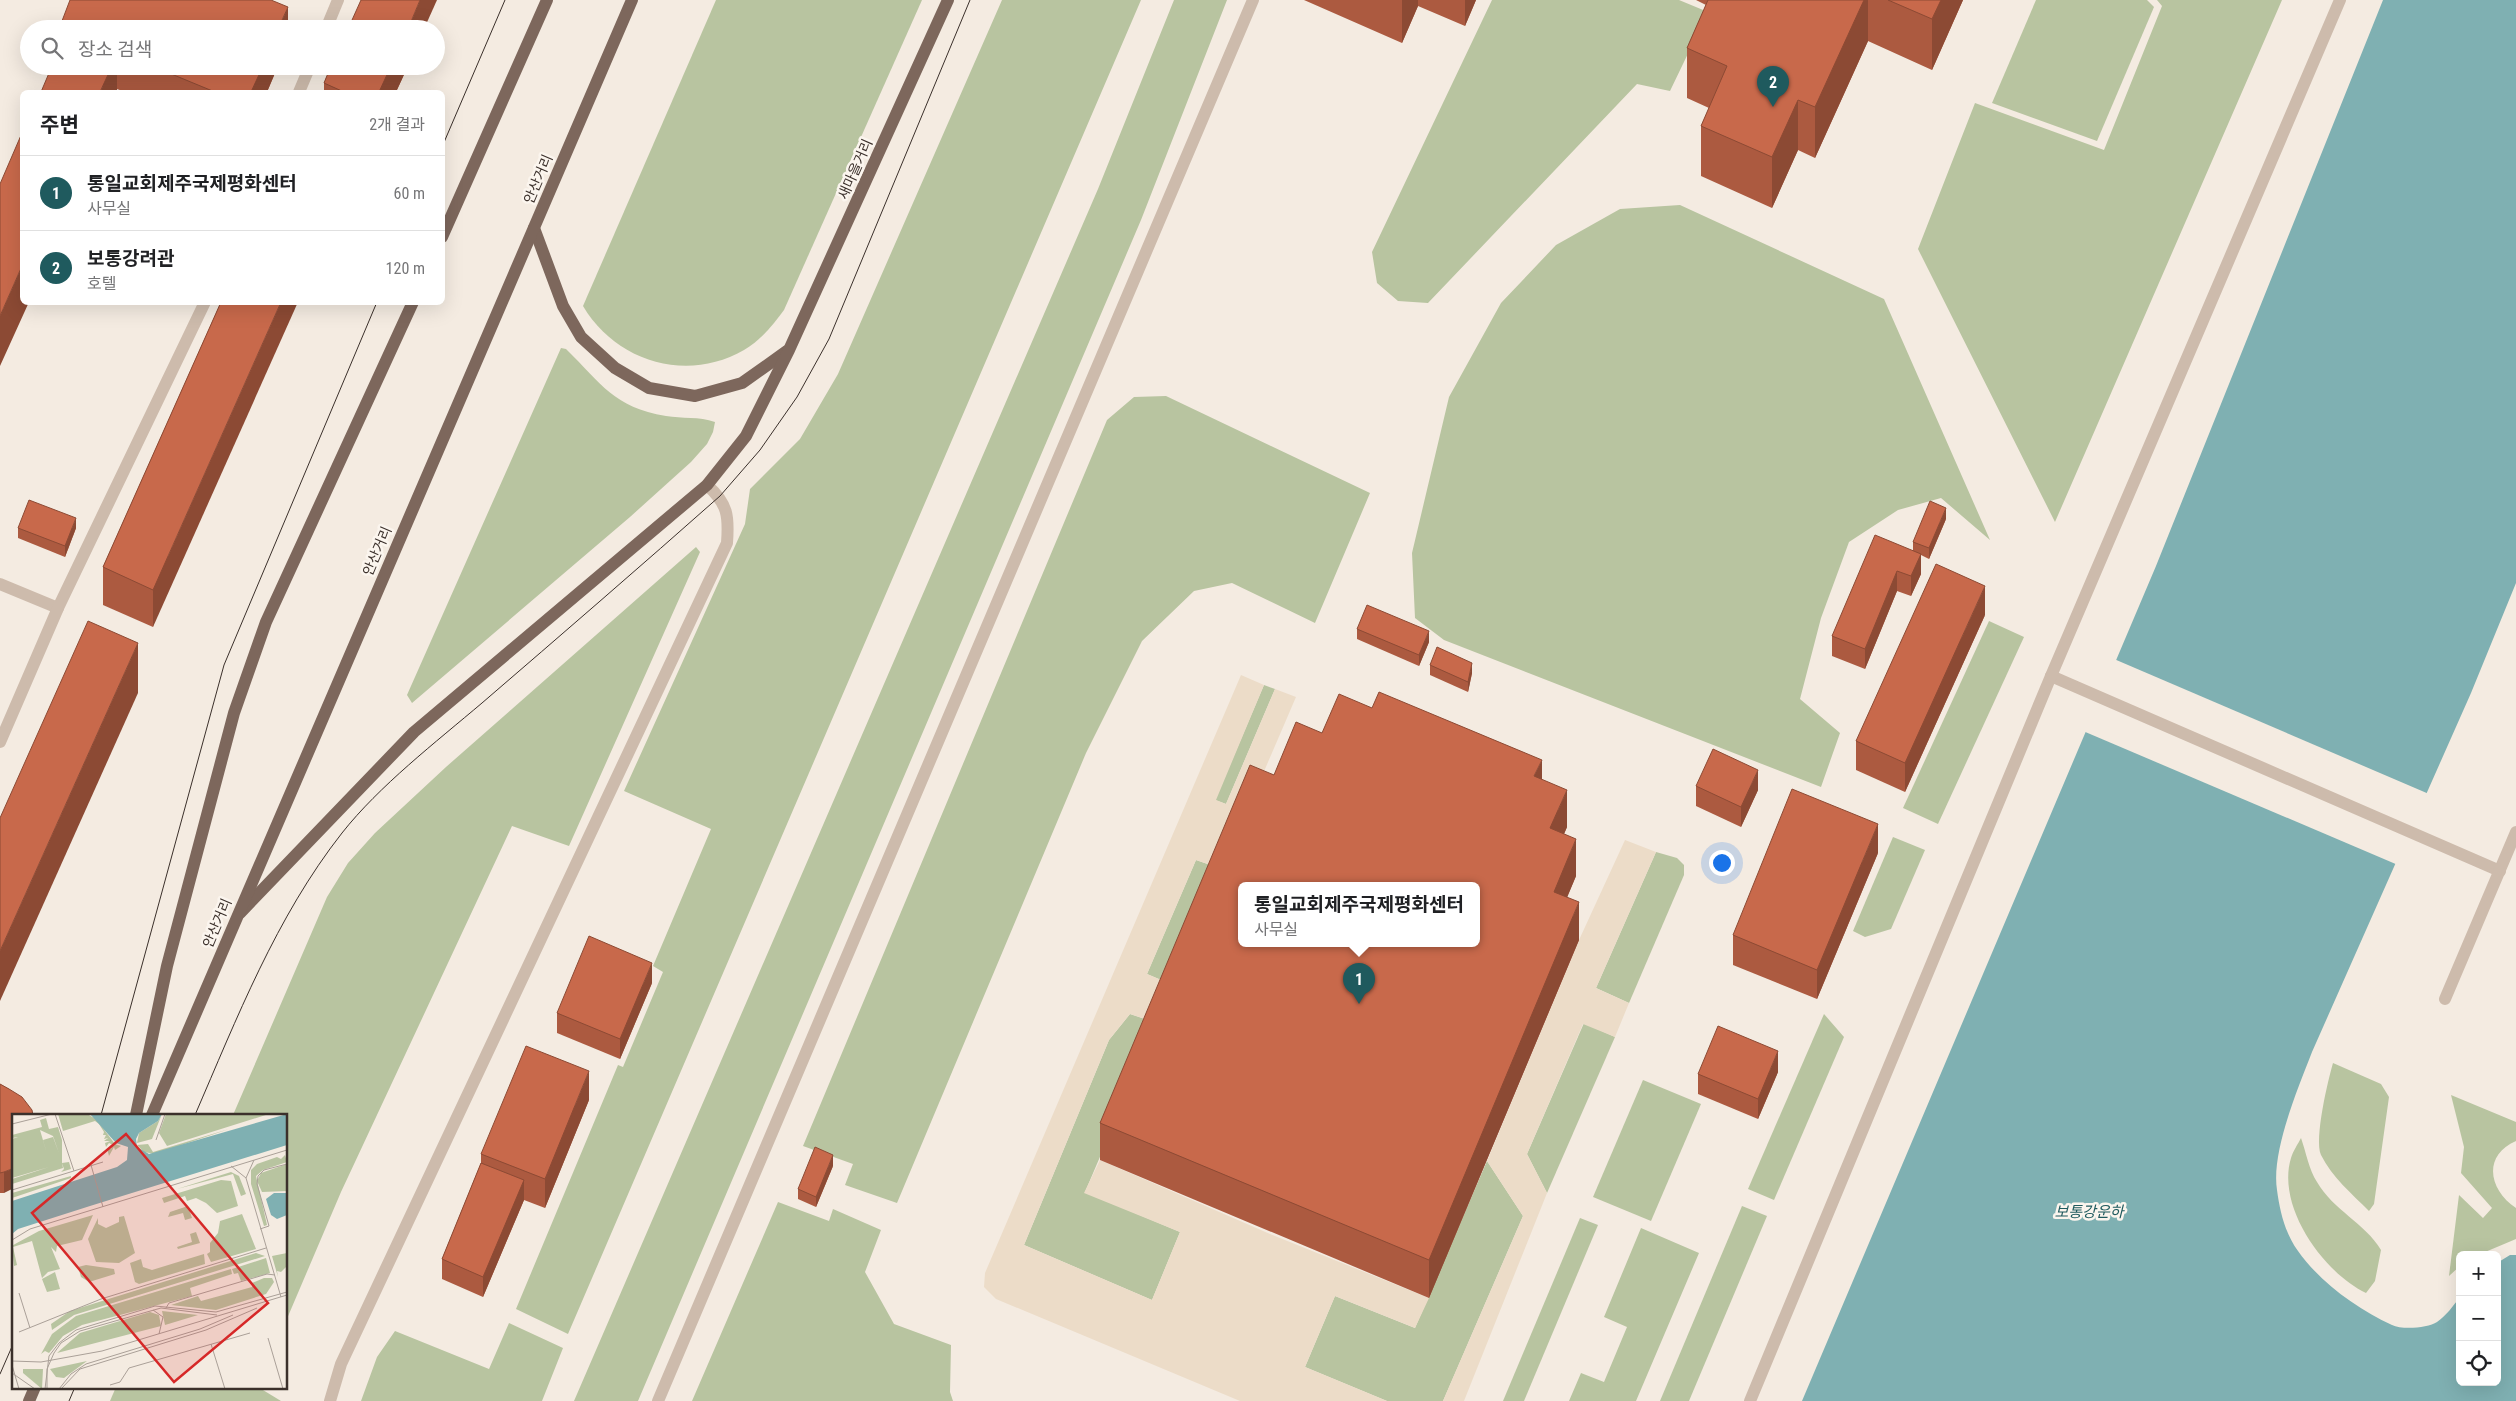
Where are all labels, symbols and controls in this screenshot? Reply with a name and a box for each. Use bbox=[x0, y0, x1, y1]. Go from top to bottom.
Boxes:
search box bbox=[20, 20, 445, 75]
icon: search bbox=[38, 34, 66, 62]
text: 장소 검색 bbox=[78, 38, 152, 61]
pin: 2 bbox=[1757, 66, 1789, 107]
text: 주변 bbox=[40, 113, 79, 137]
text: 2개 결과 bbox=[369, 115, 425, 134]
street label: 새마을거리 bbox=[835, 136, 875, 202]
street label: 안산거리 bbox=[521, 152, 555, 206]
text: 통일교회제주국제평화센터 bbox=[87, 172, 297, 195]
text: 1 bbox=[52, 184, 60, 203]
text: 60 m bbox=[393, 184, 425, 203]
text: 사무실 bbox=[87, 199, 131, 218]
text: 보통강려관 bbox=[87, 247, 174, 270]
text: 2 bbox=[52, 259, 60, 278]
text: 120 m bbox=[386, 259, 425, 278]
text: 호텔 bbox=[87, 274, 116, 293]
street label: 안산거리 bbox=[360, 524, 394, 578]
your location bbox=[1709, 850, 1735, 876]
popup bbox=[1238, 882, 1480, 947]
text: 통일교회제주국제평화센터 bbox=[1254, 893, 1464, 916]
street label: 안산거리 bbox=[200, 896, 234, 950]
text: 사무실 bbox=[1254, 920, 1298, 939]
pin: 1 bbox=[1343, 963, 1375, 1004]
inset map bbox=[12, 1114, 288, 1388]
water label: 보통강운하 bbox=[2054, 1203, 2126, 1221]
map controls bbox=[2456, 1251, 2501, 1386]
button: + bbox=[2456, 1251, 2501, 1296]
button: − bbox=[2456, 1296, 2501, 1341]
button: locate bbox=[2456, 1341, 2501, 1386]

